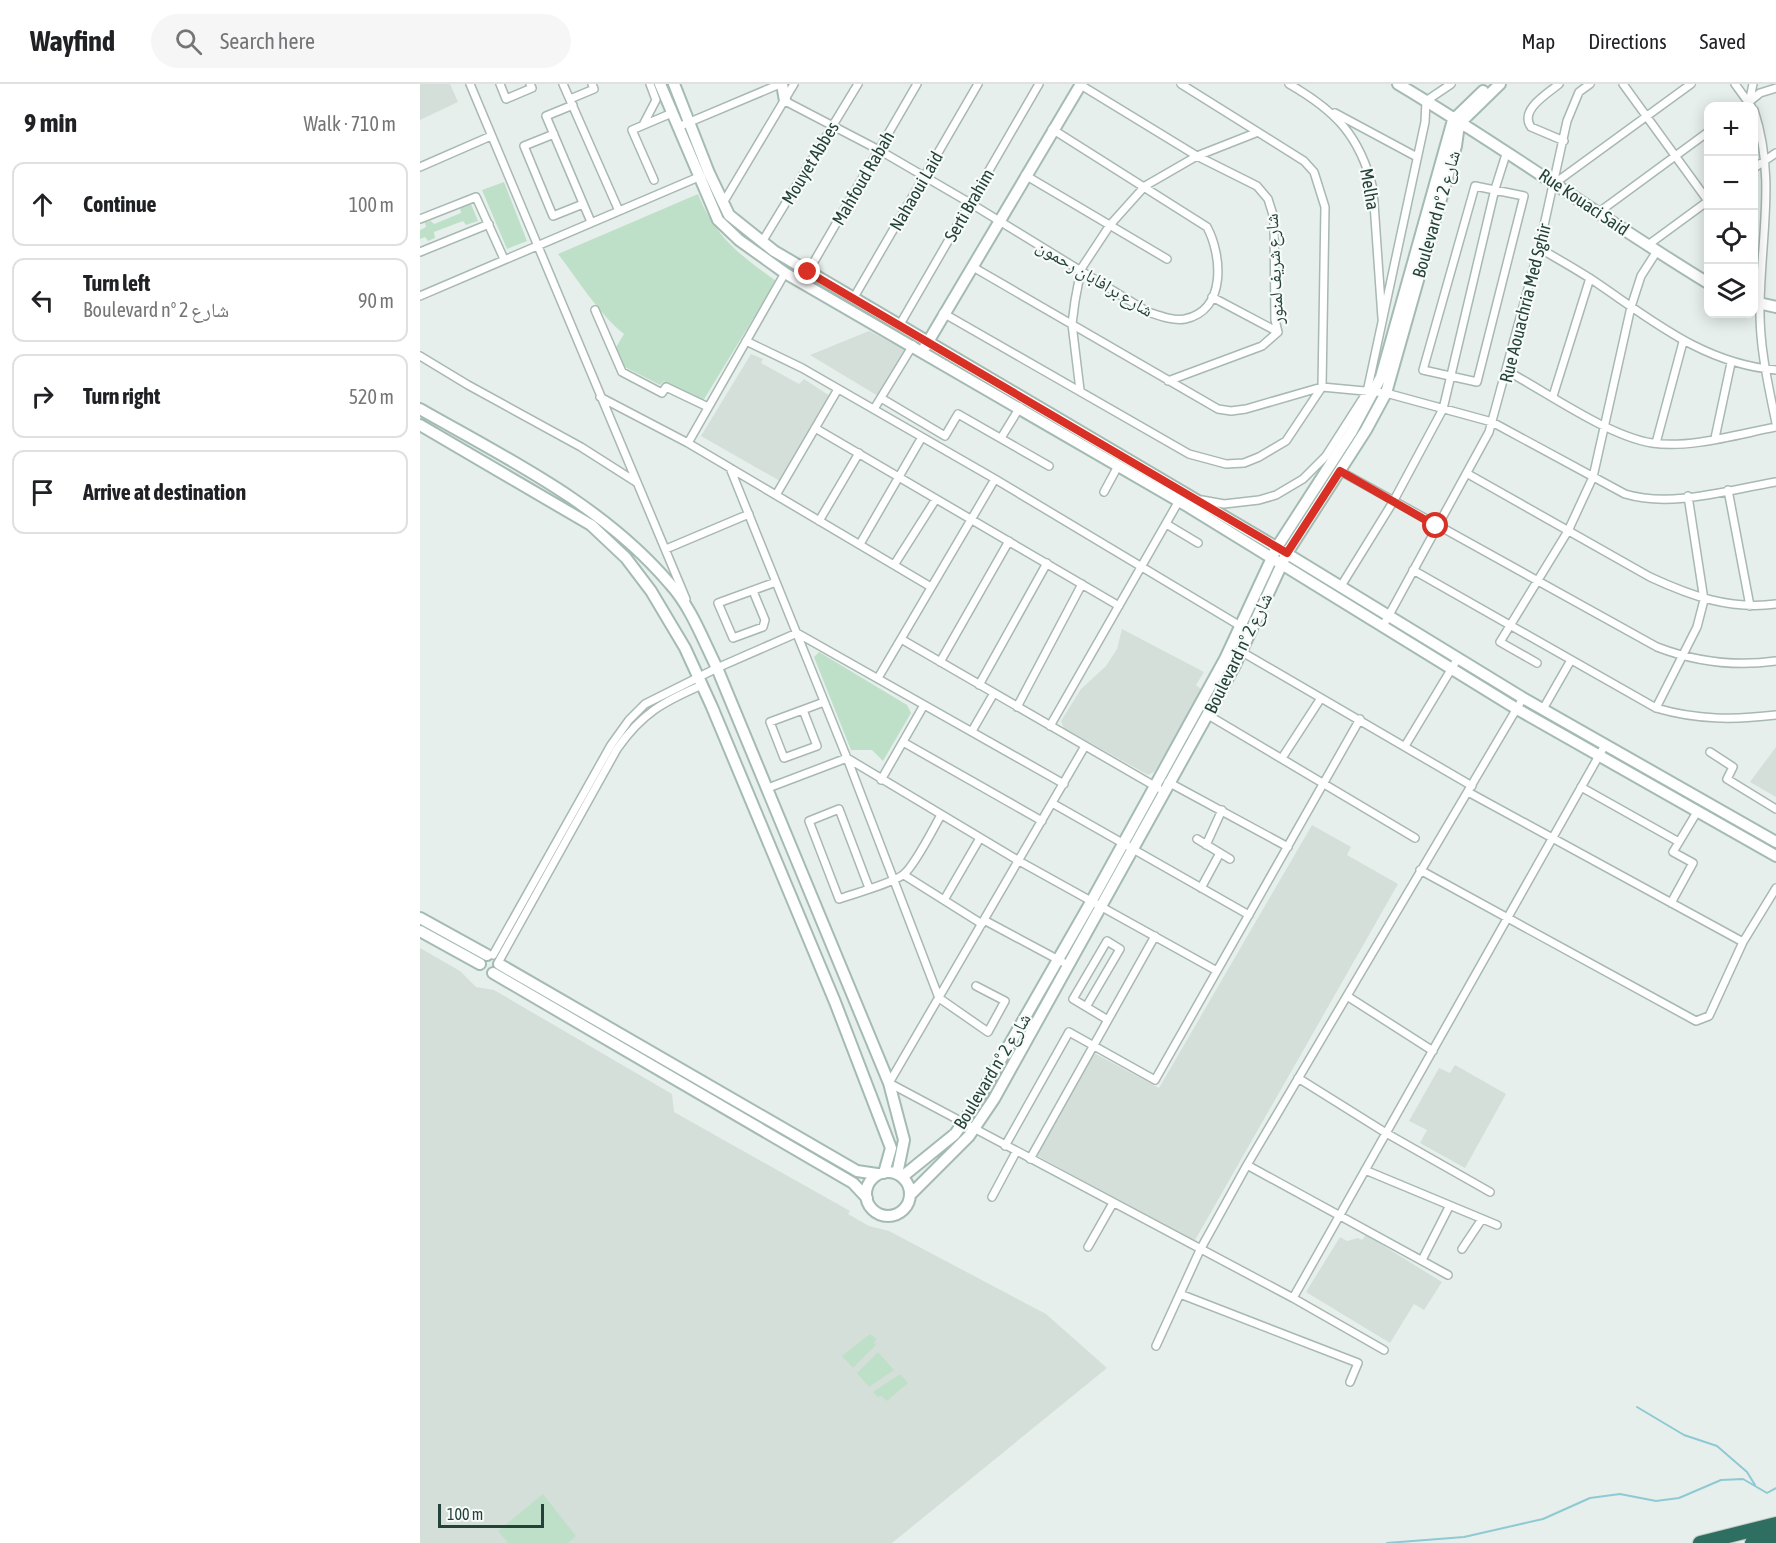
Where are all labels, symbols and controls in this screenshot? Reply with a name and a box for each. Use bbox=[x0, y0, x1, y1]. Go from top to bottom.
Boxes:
search box bbox=[151, 14, 571, 68]
text: Wayfind bbox=[30, 25, 115, 57]
icon: search bbox=[172, 25, 205, 58]
text: Search here bbox=[220, 28, 315, 54]
text: Map bbox=[1521, 29, 1555, 53]
text: Directions bbox=[1588, 29, 1667, 53]
text: Saved bbox=[1700, 29, 1746, 53]
map controls bbox=[1704, 102, 1758, 318]
button: + bbox=[1704, 102, 1758, 156]
text: 9 min bbox=[24, 108, 77, 138]
text: Walk · 710 m bbox=[304, 112, 396, 135]
street label: Mouyet Abbes bbox=[777, 118, 843, 208]
street label: Mahfoud Rabah bbox=[828, 127, 898, 229]
street label: Nahaoui Laid bbox=[885, 148, 947, 234]
street label: Boulevard n° شارع 2 bbox=[1408, 148, 1465, 280]
button: − bbox=[1704, 156, 1758, 210]
street label: Rue Kouaci Said bbox=[1535, 164, 1633, 240]
street label: Serti Brahim bbox=[940, 165, 998, 245]
street label: Melha bbox=[1356, 166, 1384, 212]
icon: ahead bbox=[26, 188, 59, 221]
text: Continue bbox=[83, 191, 157, 217]
text: 100 m bbox=[349, 193, 394, 216]
button: locate bbox=[1704, 210, 1758, 264]
street label: شارع شريف لمنور bbox=[1261, 213, 1288, 326]
street label: Rue Aouachria Med Sghir bbox=[1495, 221, 1555, 385]
street label: شارع برافابان رحمون bbox=[1032, 235, 1157, 322]
route end bbox=[794, 258, 820, 284]
button: layers bbox=[1704, 264, 1758, 318]
text: Turn left bbox=[83, 270, 150, 296]
icon: left bbox=[26, 284, 59, 317]
text: 90 m bbox=[358, 289, 394, 312]
text: Boulevard n° شارع 2 bbox=[83, 298, 229, 321]
icon: right bbox=[26, 380, 59, 413]
text: Turn right bbox=[83, 383, 160, 409]
text: 520 m bbox=[349, 385, 394, 408]
icon: arrive bbox=[26, 476, 59, 509]
text: Arrive at destination bbox=[83, 479, 246, 505]
route start bbox=[1422, 512, 1448, 538]
street label: Boulevard n° شارع 2 bbox=[1200, 589, 1277, 717]
street label: Boulevard n° شارع 2 bbox=[949, 1009, 1036, 1133]
scale bar bbox=[438, 1501, 544, 1528]
text: 100 m bbox=[447, 1505, 483, 1523]

